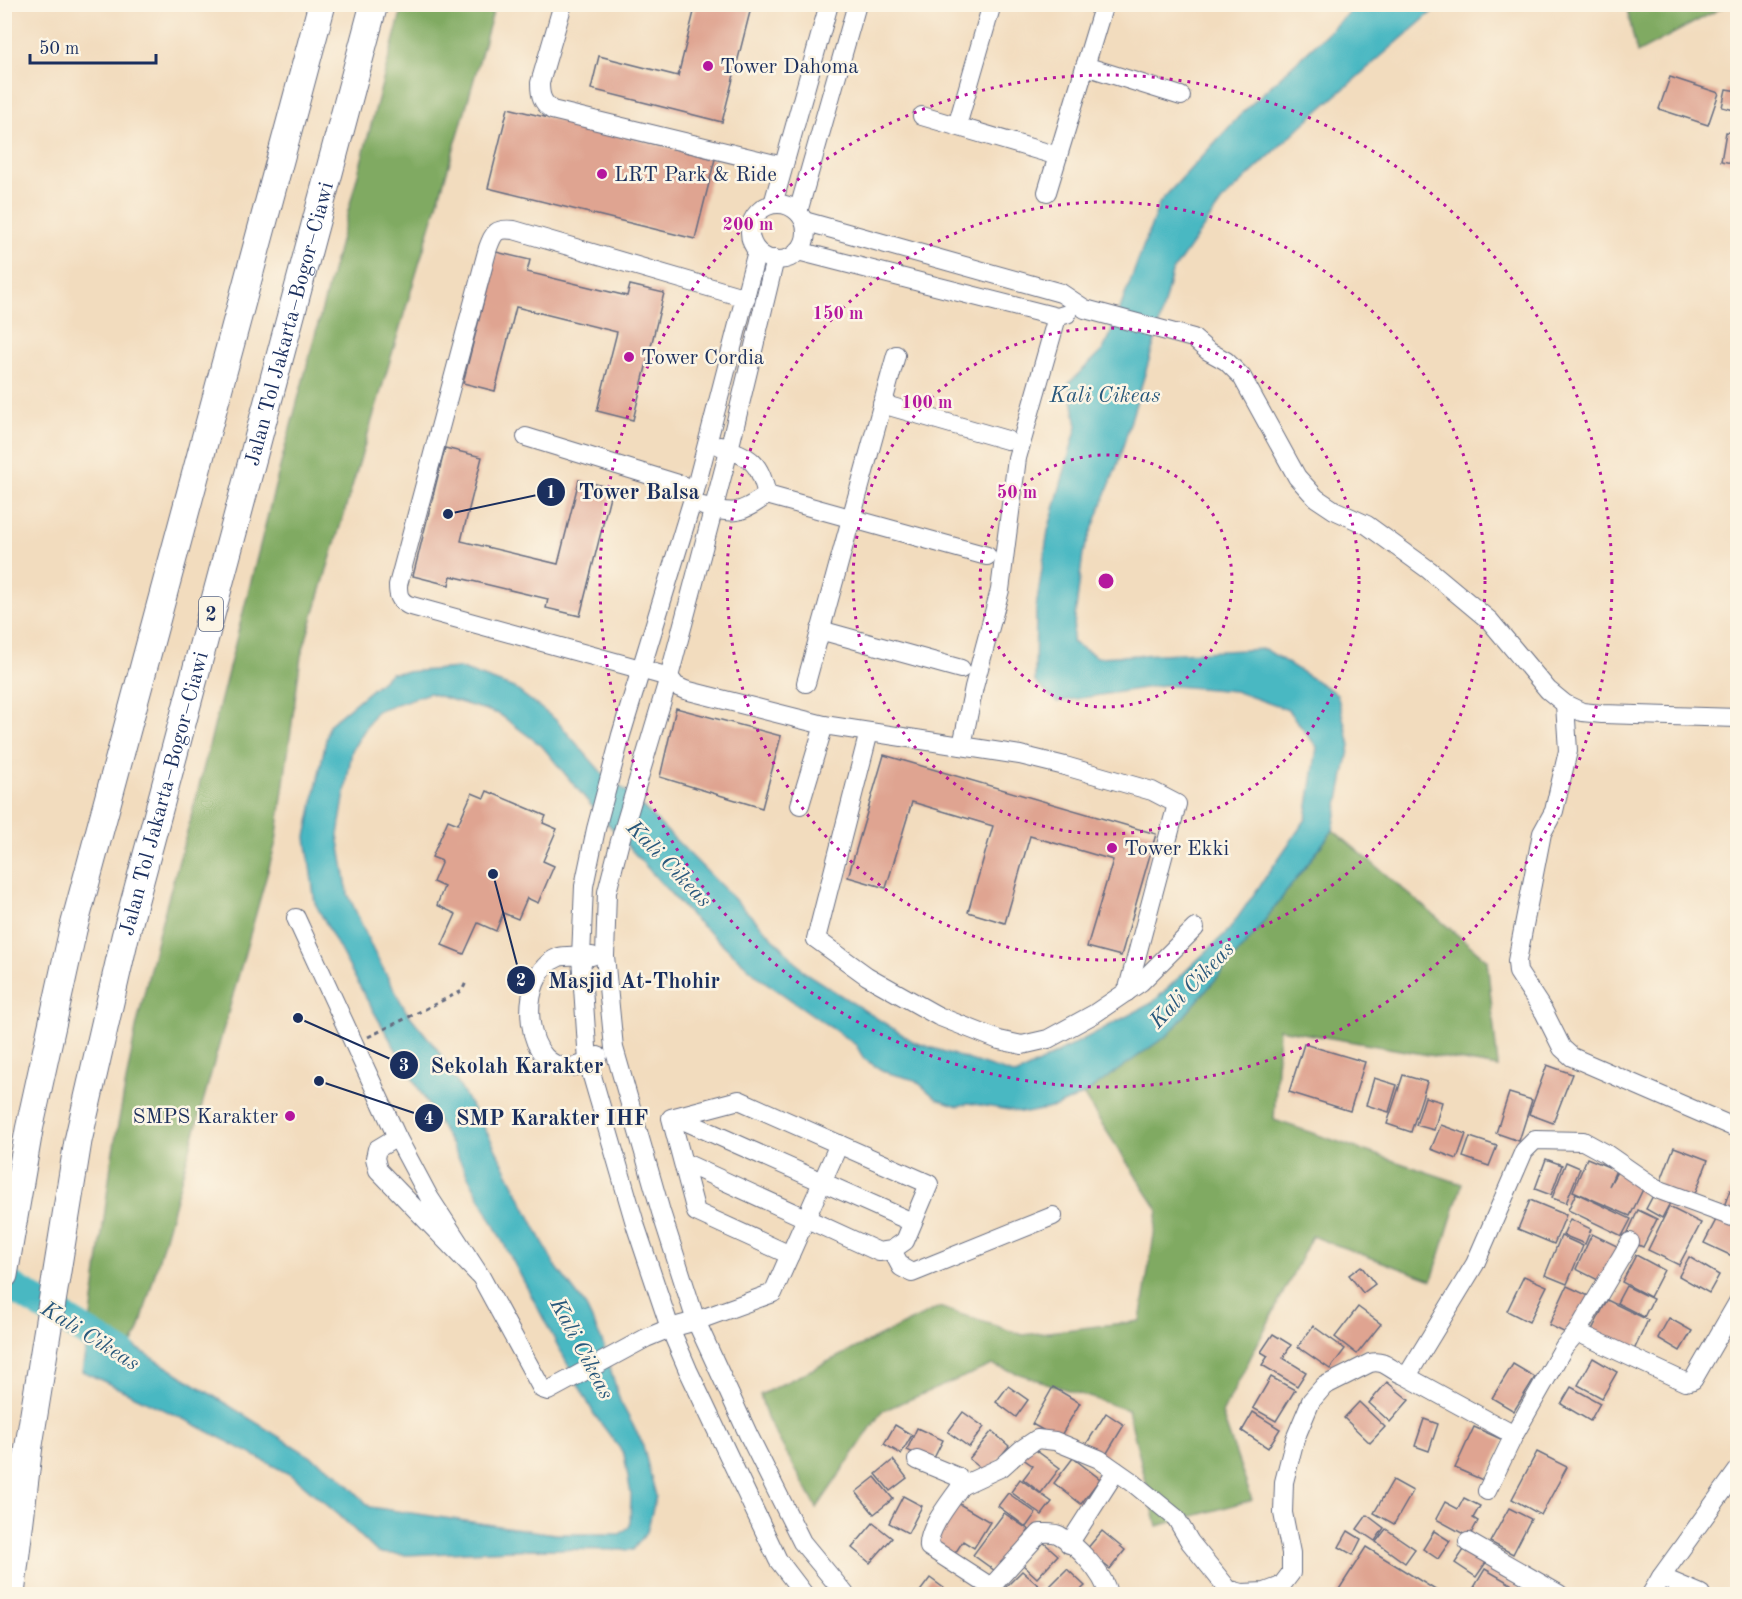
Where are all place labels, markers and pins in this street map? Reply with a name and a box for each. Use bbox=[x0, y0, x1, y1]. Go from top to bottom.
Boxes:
place label: Tower Dahoma bbox=[720, 57, 859, 78]
marker: Tower Dahoma bbox=[701, 59, 715, 73]
place label: LRT Park & Ride bbox=[614, 165, 777, 186]
marker: LRT Park & Ride bbox=[595, 167, 609, 181]
place label: Tower Cordia bbox=[641, 348, 764, 369]
marker: Tower Cordia bbox=[622, 350, 636, 364]
callout: Tower Balsa bbox=[536, 472, 711, 512]
centre of rings bbox=[1096, 571, 1116, 591]
place label: Tower Ekki bbox=[1124, 839, 1229, 860]
marker: Tower Ekki bbox=[1105, 841, 1119, 855]
callout: Masjid At-Thohir bbox=[506, 960, 732, 1000]
callout: Sekolah Karakter bbox=[389, 1045, 616, 1085]
callout: SMP Karakter IHF bbox=[414, 1098, 660, 1138]
place label: SMPS Karakter bbox=[132, 1107, 278, 1128]
marker: SMPS Karakter bbox=[283, 1109, 297, 1123]

